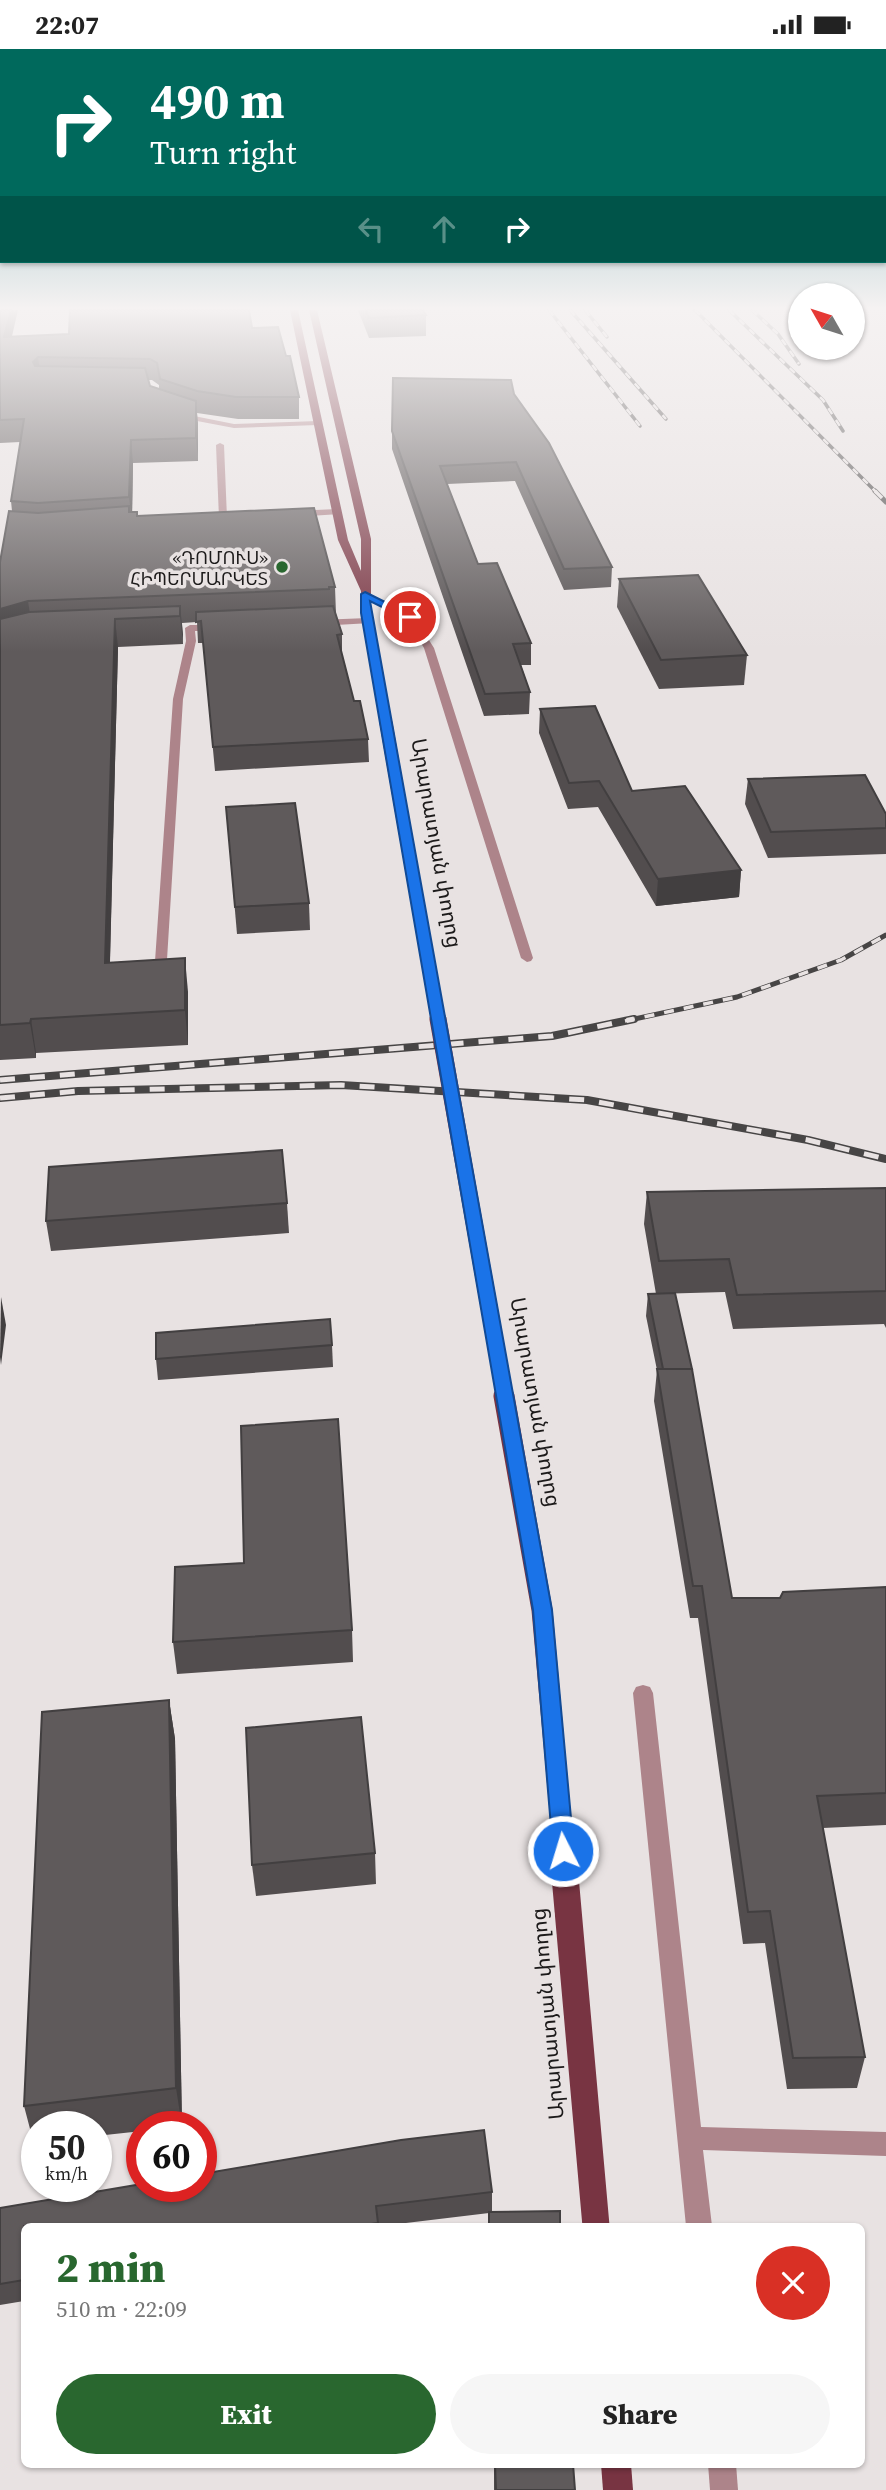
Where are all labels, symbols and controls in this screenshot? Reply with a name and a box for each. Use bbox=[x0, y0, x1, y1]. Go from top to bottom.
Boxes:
text: 22:07 bbox=[35, 7, 99, 43]
text: 490 m bbox=[150, 67, 285, 134]
icon: right bbox=[35, 77, 126, 168]
text: Turn right bbox=[150, 131, 296, 175]
icon: left bbox=[352, 210, 390, 248]
icon: ahead bbox=[425, 210, 463, 248]
icon: right bbox=[498, 210, 536, 248]
north arrow bbox=[788, 283, 864, 361]
map controls bbox=[788, 283, 865, 360]
place label: «ԴՈՄՈՒՍ» ՀԻՊԵՐՄԱՐԿԵՏ bbox=[130, 545, 268, 591]
marker: «ԴՈՄՈՒՍ» ՀԻՊԵՐՄԱՐԿԵՏ bbox=[274, 559, 290, 575]
pin bbox=[380, 587, 440, 647]
icon: arrive bbox=[391, 598, 429, 636]
street label: Արարատյան փողոց bbox=[404, 736, 470, 950]
street label: Արարատյան փողոց bbox=[503, 1295, 569, 1509]
position arrow bbox=[526, 1814, 600, 1888]
street label: Արարատյան փողոց bbox=[523, 1907, 571, 2121]
speed limit sign: 60 bbox=[126, 2111, 217, 2202]
text: 50 bbox=[48, 2123, 85, 2171]
text: km/h bbox=[45, 2161, 88, 2186]
text: 2 min bbox=[56, 2238, 166, 2296]
button: close bbox=[756, 2246, 830, 2320]
text: 510 m · 22:09 bbox=[56, 2293, 187, 2325]
button: Exit bbox=[56, 2374, 436, 2454]
button: Share bbox=[450, 2374, 830, 2454]

